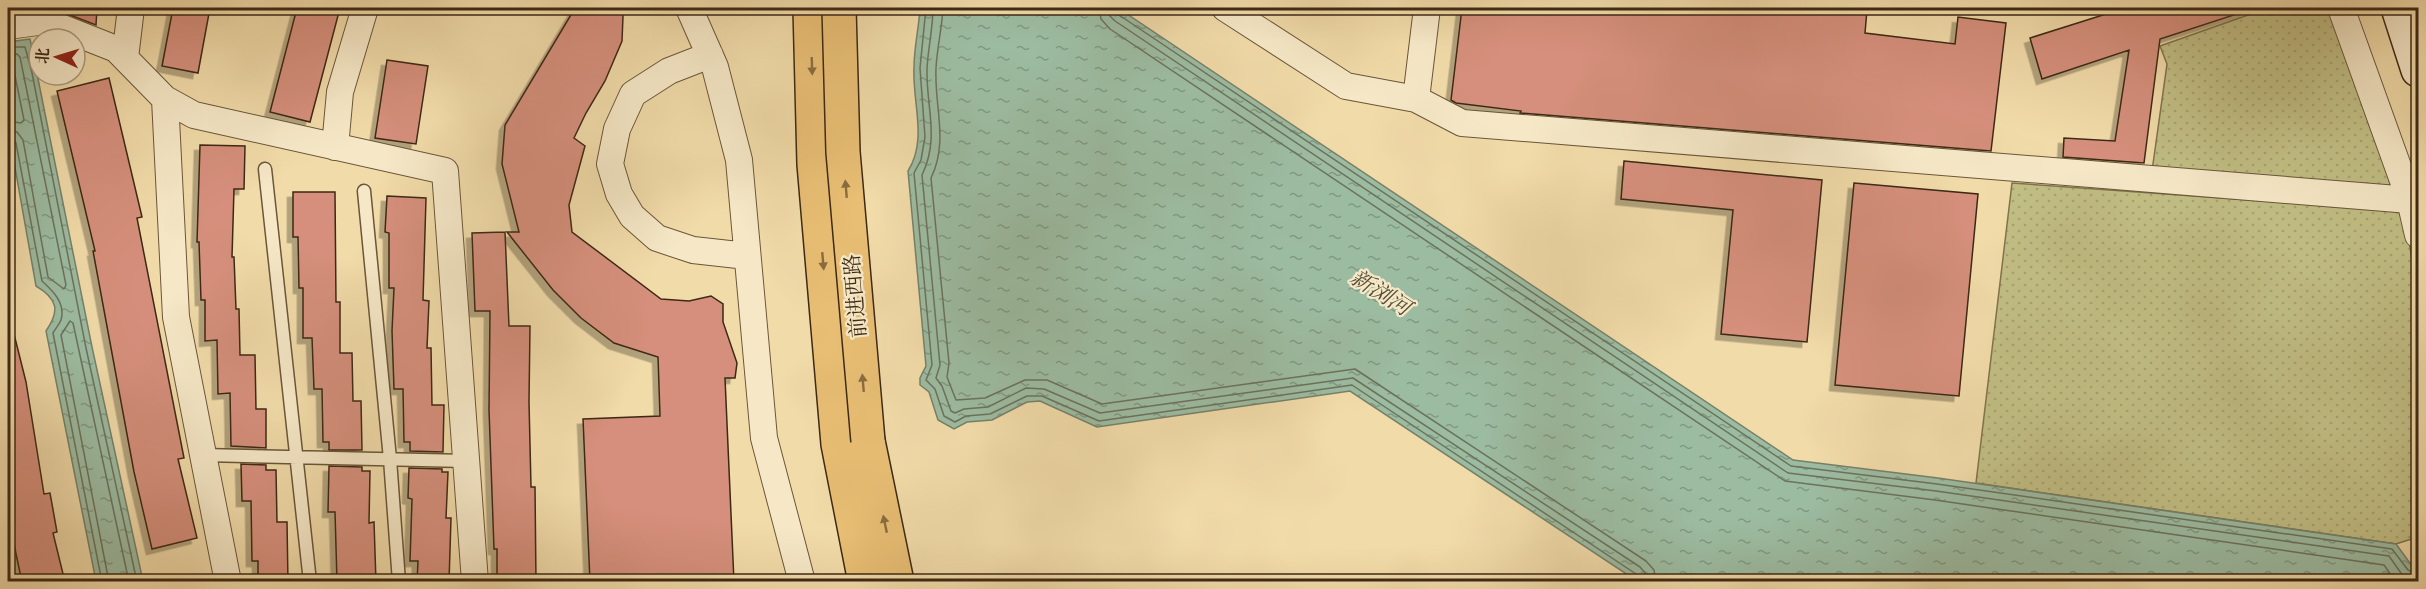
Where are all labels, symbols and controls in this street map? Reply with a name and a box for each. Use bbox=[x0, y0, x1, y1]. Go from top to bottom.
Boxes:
north arrow bbox=[27, 27, 87, 87]
text: 北 bbox=[32, 47, 56, 65]
one-way arrow bbox=[807, 56, 816, 75]
one-way arrow bbox=[841, 179, 851, 198]
one-way arrow bbox=[818, 251, 827, 270]
street label: 前进西路 bbox=[838, 253, 875, 339]
water label: 新浏河 bbox=[1343, 263, 1419, 327]
one-way arrow bbox=[858, 373, 868, 392]
one-way arrow bbox=[880, 515, 889, 534]

